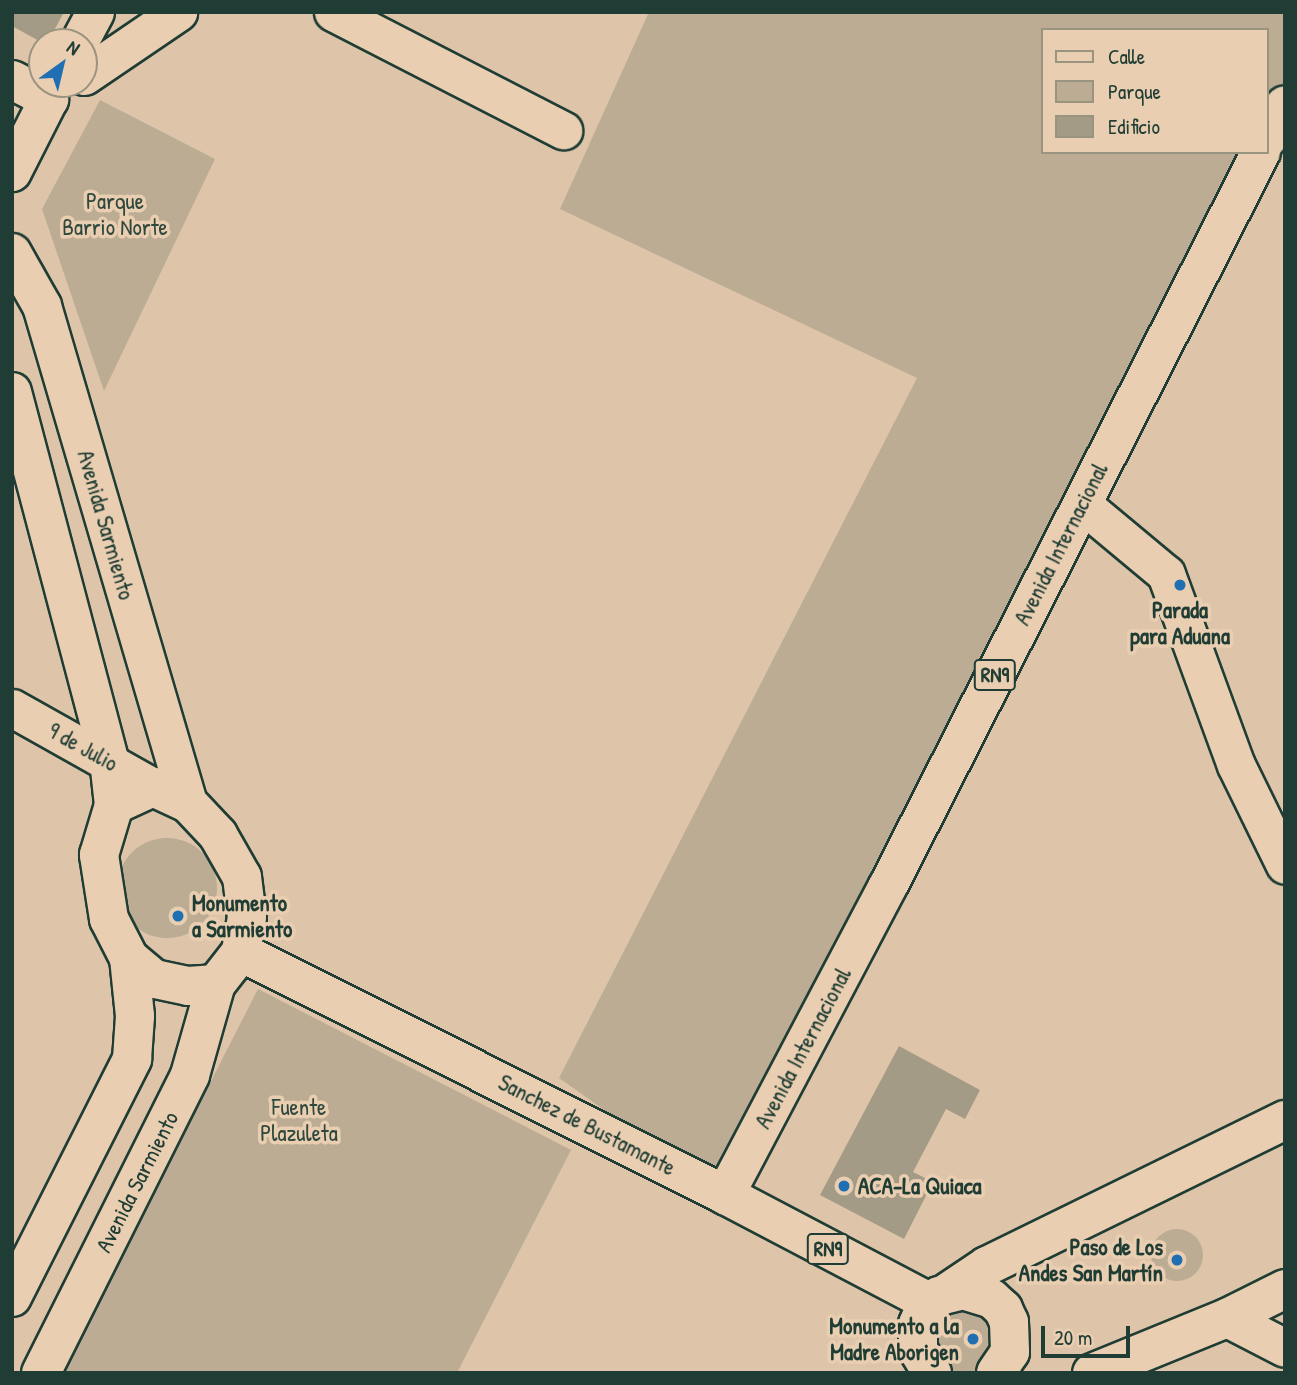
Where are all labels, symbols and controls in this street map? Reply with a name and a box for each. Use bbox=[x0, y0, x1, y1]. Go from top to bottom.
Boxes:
north arrow bbox=[28, 28, 98, 98]
legend bbox=[1042, 28, 1269, 154]
text: N bbox=[62, 34, 85, 61]
text: Calle bbox=[1108, 42, 1145, 71]
text: Parque bbox=[1108, 77, 1161, 106]
text: Edificio bbox=[1108, 112, 1160, 141]
park label: Parque Barrio Norte bbox=[62, 187, 168, 241]
street label: Avenida Sarmiento bbox=[71, 447, 141, 603]
street label: Avenida Internacional bbox=[1008, 458, 1114, 630]
marker: Parada para Aduana bbox=[1172, 577, 1188, 593]
place label: Parada para Aduana bbox=[1130, 596, 1230, 650]
road number: RN9 bbox=[972, 658, 1018, 692]
street label: 9 de Julio bbox=[43, 717, 123, 777]
place label: Monumento a Sarmiento bbox=[192, 889, 292, 943]
marker: Monumento a Sarmiento bbox=[170, 908, 186, 924]
street label: Avenida Internacional bbox=[749, 963, 857, 1133]
street label: Sanchez de Bustamante bbox=[494, 1068, 680, 1182]
park label: Fuente Plazuleta bbox=[260, 1093, 338, 1147]
street label: Avenida Sarmiento bbox=[90, 1107, 184, 1257]
place label: ACA-La Quiaca bbox=[858, 1172, 982, 1200]
marker: ACA-La Quiaca bbox=[836, 1178, 852, 1194]
road number: RN9 bbox=[805, 1232, 851, 1266]
place label: Paso de Los Andes San Martín bbox=[1019, 1233, 1163, 1287]
marker: Paso de Los Andes San Martín bbox=[1169, 1252, 1185, 1268]
place label: Monumento a la Madre Aborigen bbox=[829, 1312, 959, 1366]
scale bar bbox=[1045, 1312, 1134, 1356]
text: 20 m bbox=[1054, 1323, 1092, 1352]
marker: Monumento a la Madre Aborigen bbox=[965, 1331, 981, 1347]

